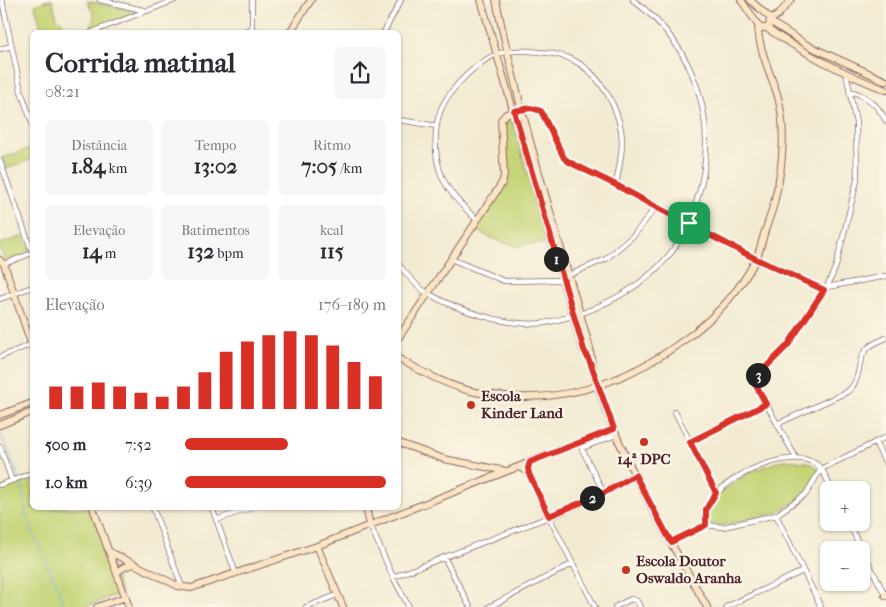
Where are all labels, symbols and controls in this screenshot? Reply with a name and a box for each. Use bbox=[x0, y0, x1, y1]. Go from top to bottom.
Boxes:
text: Corrida matinal bbox=[45, 46, 235, 79]
button: share bbox=[334, 47, 386, 99]
text: 08:21 bbox=[45, 82, 80, 101]
text: Distância bbox=[71, 137, 127, 154]
text: Tempo bbox=[195, 137, 236, 154]
text: Ritmo bbox=[313, 137, 351, 154]
text: 1.84 bbox=[71, 154, 105, 178]
text: 13:02 bbox=[194, 154, 237, 178]
text: 7:05 bbox=[301, 154, 337, 178]
text: km bbox=[105, 160, 127, 177]
text: /km bbox=[337, 160, 362, 177]
pin bbox=[668, 202, 710, 244]
icon: arrive bbox=[675, 209, 703, 237]
text: Elevação bbox=[73, 222, 125, 239]
text: Batimentos bbox=[181, 222, 250, 239]
text: kcal bbox=[320, 222, 344, 239]
text: 14 bbox=[82, 239, 102, 263]
text: 132 bbox=[187, 239, 214, 263]
text: 115 bbox=[320, 239, 344, 263]
text: m bbox=[102, 245, 116, 262]
text: bpm bbox=[214, 245, 244, 262]
pin: 1 bbox=[544, 246, 568, 272]
text: 1 bbox=[554, 251, 559, 268]
text: Elevação bbox=[45, 295, 105, 314]
text: 176–189 m bbox=[318, 295, 386, 314]
pin: 3 bbox=[746, 362, 770, 388]
text: 3 bbox=[756, 367, 761, 384]
place label: Escola Kinder Land bbox=[481, 387, 564, 422]
marker: Escola Kinder Land bbox=[465, 399, 477, 411]
text: 500 m bbox=[45, 435, 86, 454]
text: 7:52 bbox=[125, 435, 152, 454]
marker: 14ª DPC bbox=[638, 436, 650, 448]
place label: 14ª DPC bbox=[617, 450, 671, 468]
text: 1.0 km bbox=[45, 473, 88, 492]
text: 6:39 bbox=[125, 473, 153, 492]
map controls bbox=[820, 481, 870, 591]
button: + bbox=[820, 481, 870, 531]
pin: 2 bbox=[580, 486, 604, 510]
text: 2 bbox=[589, 490, 596, 507]
button: − bbox=[820, 541, 870, 591]
place label: Escola Doutor Oswaldo Aranha bbox=[636, 552, 743, 587]
marker: Escola Doutor Oswaldo Aranha bbox=[620, 564, 632, 576]

